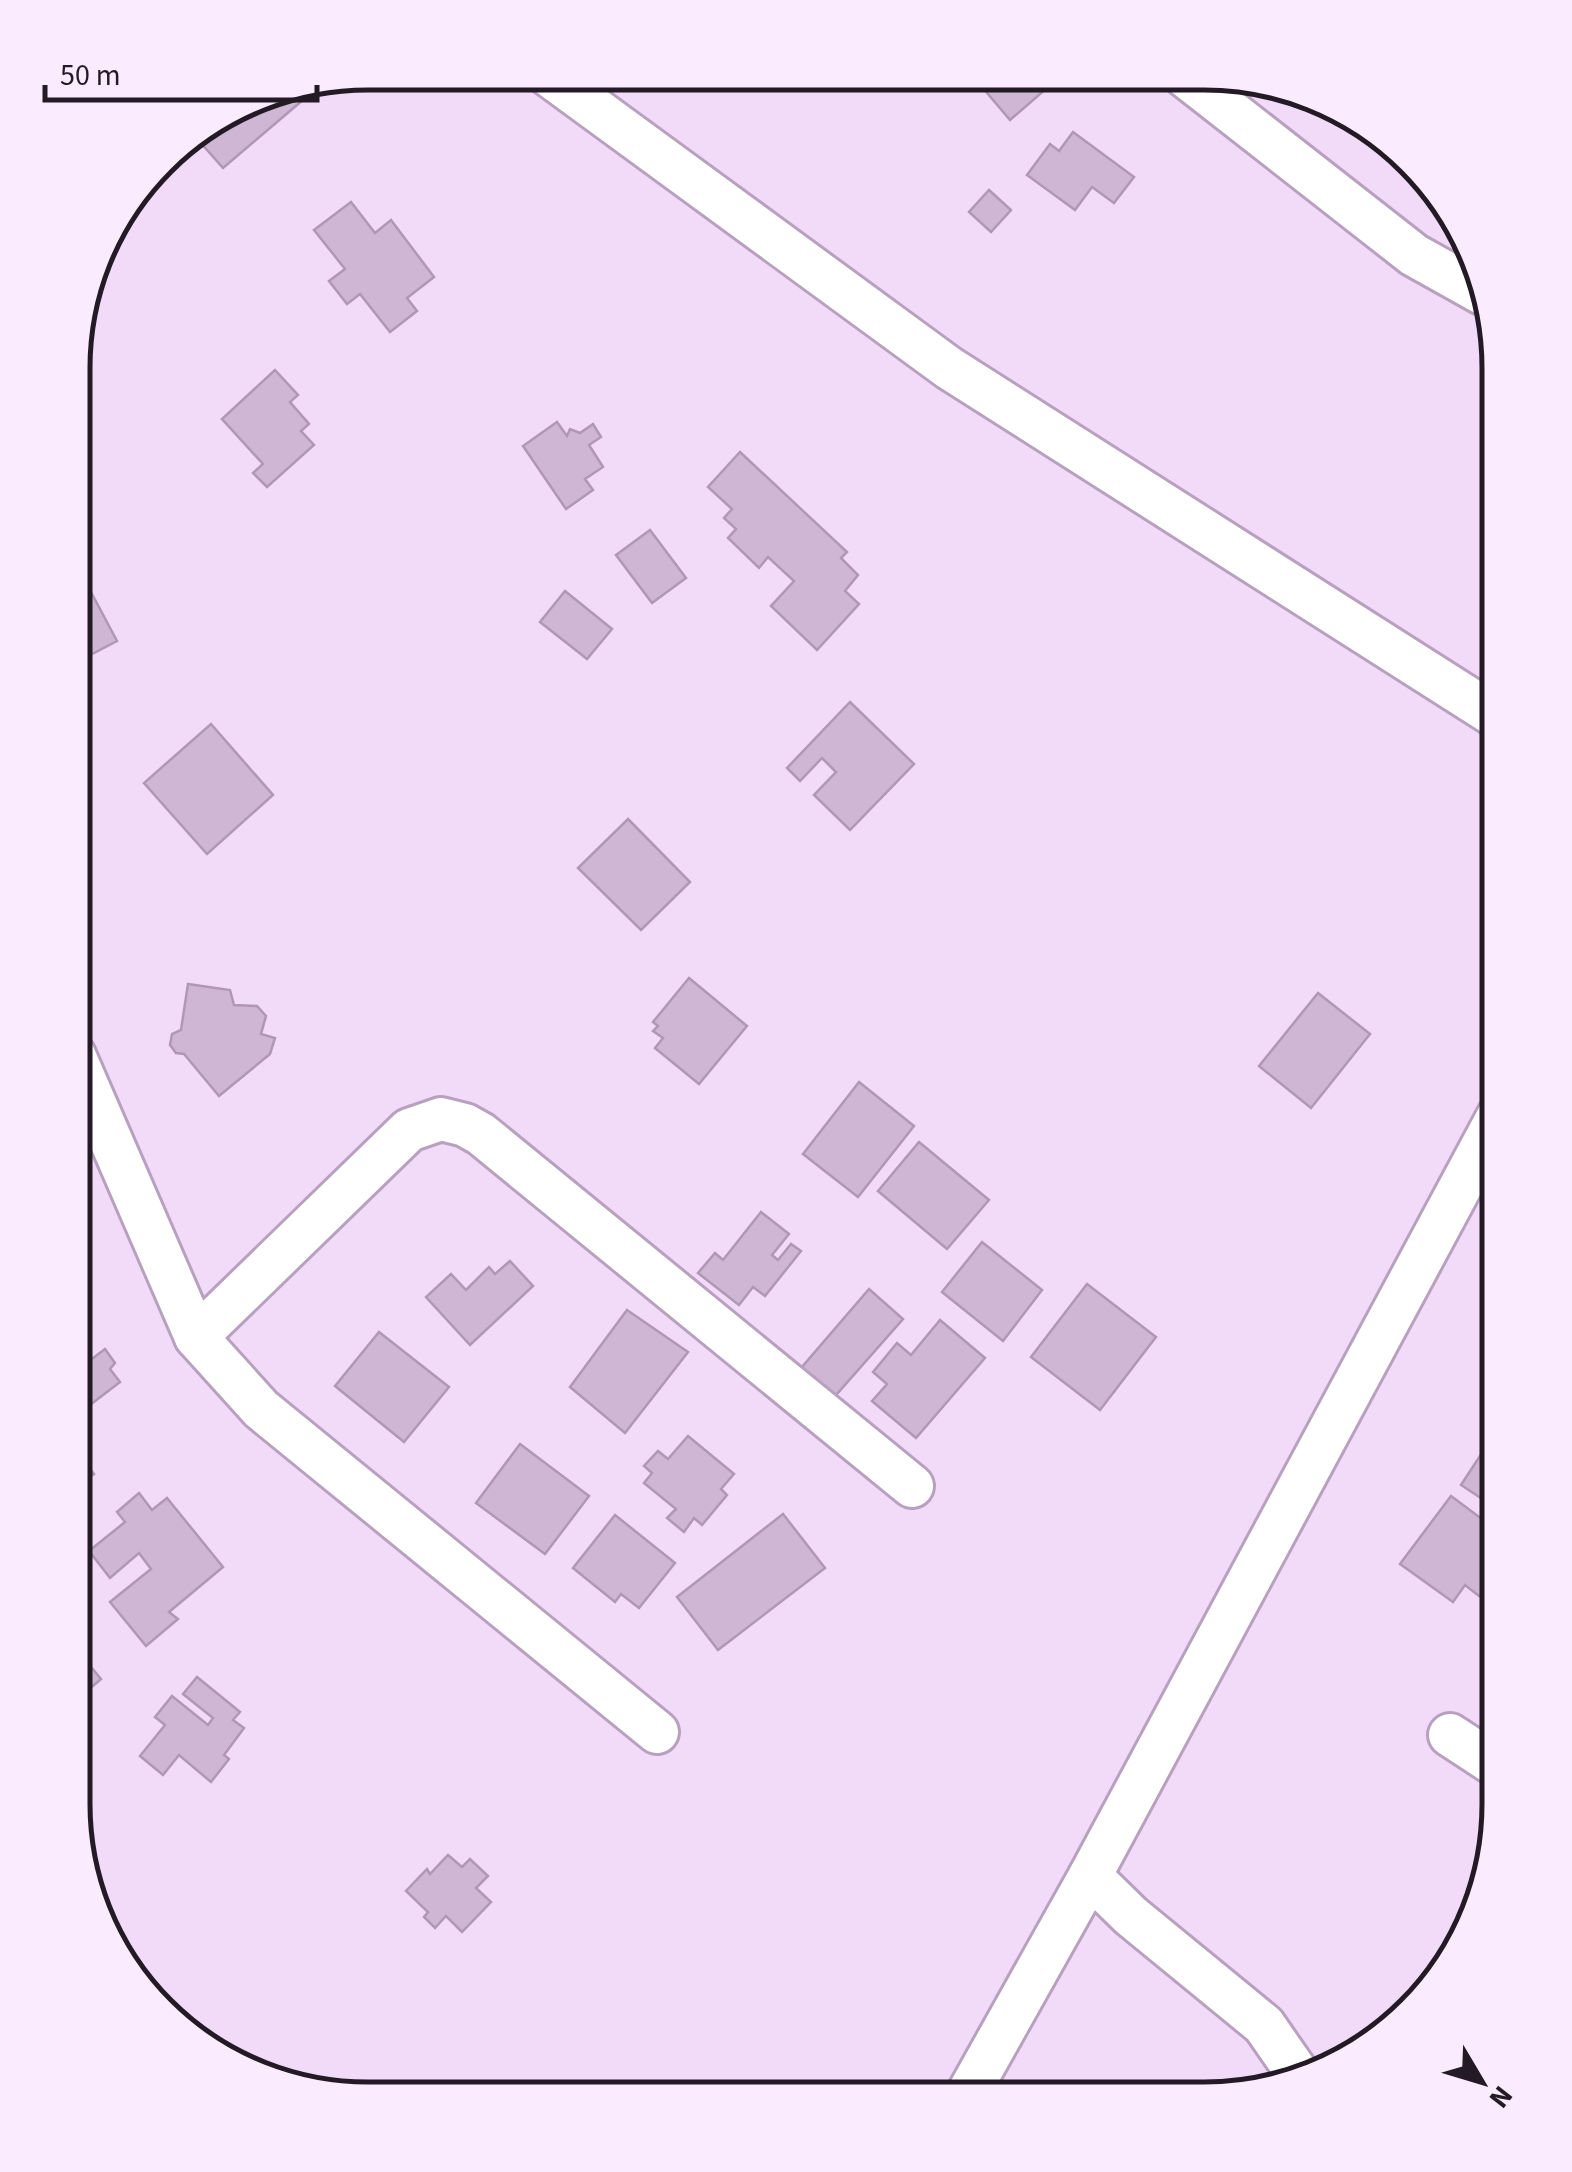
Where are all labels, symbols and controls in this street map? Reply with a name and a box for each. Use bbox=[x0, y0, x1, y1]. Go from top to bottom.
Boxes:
scale bar bbox=[45, 40, 318, 102]
text: 50 m bbox=[60, 54, 121, 97]
north arrow bbox=[1432, 2032, 1532, 2132]
text: N bbox=[1479, 2077, 1522, 2116]

